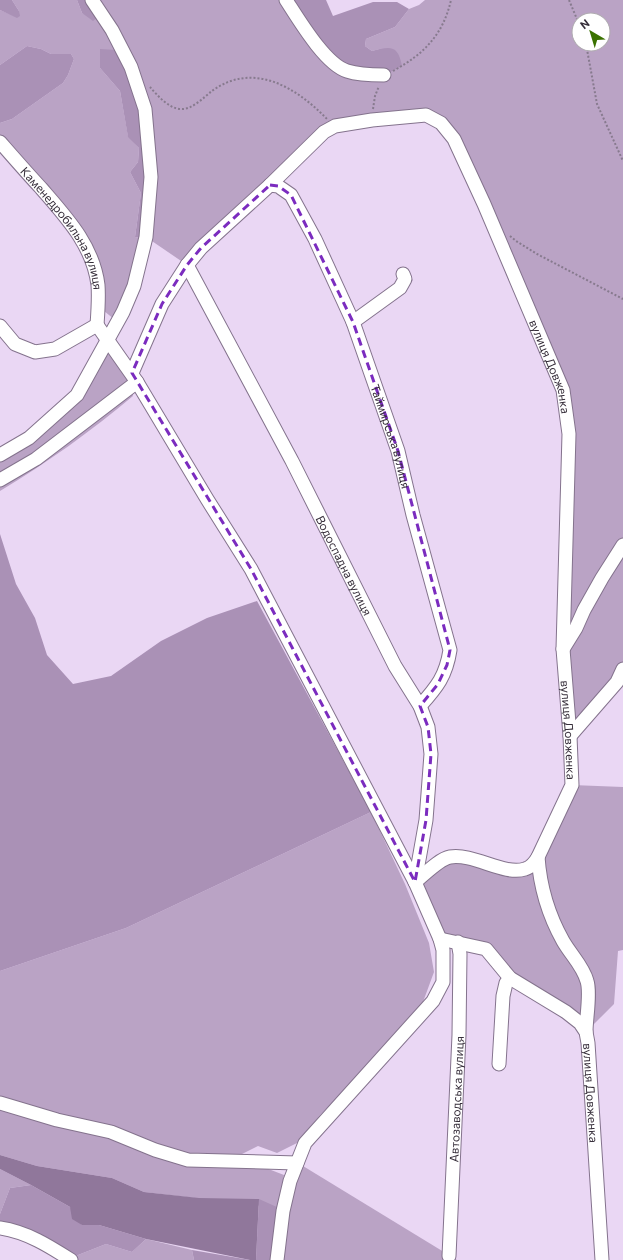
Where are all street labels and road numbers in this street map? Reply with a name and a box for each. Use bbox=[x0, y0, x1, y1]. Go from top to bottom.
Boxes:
street label: Каменедробильна вулиця bbox=[18, 164, 105, 290]
street label: вулиця Довженка bbox=[527, 317, 573, 414]
street label: Таймирська вулиця bbox=[368, 382, 414, 490]
street label: Водоспадна вулиця bbox=[313, 513, 375, 617]
street label: вулиця Довженка bbox=[559, 680, 579, 780]
street label: Автозаводська вулиця bbox=[446, 1036, 466, 1163]
street label: вулиця Довженка bbox=[581, 1043, 601, 1143]

